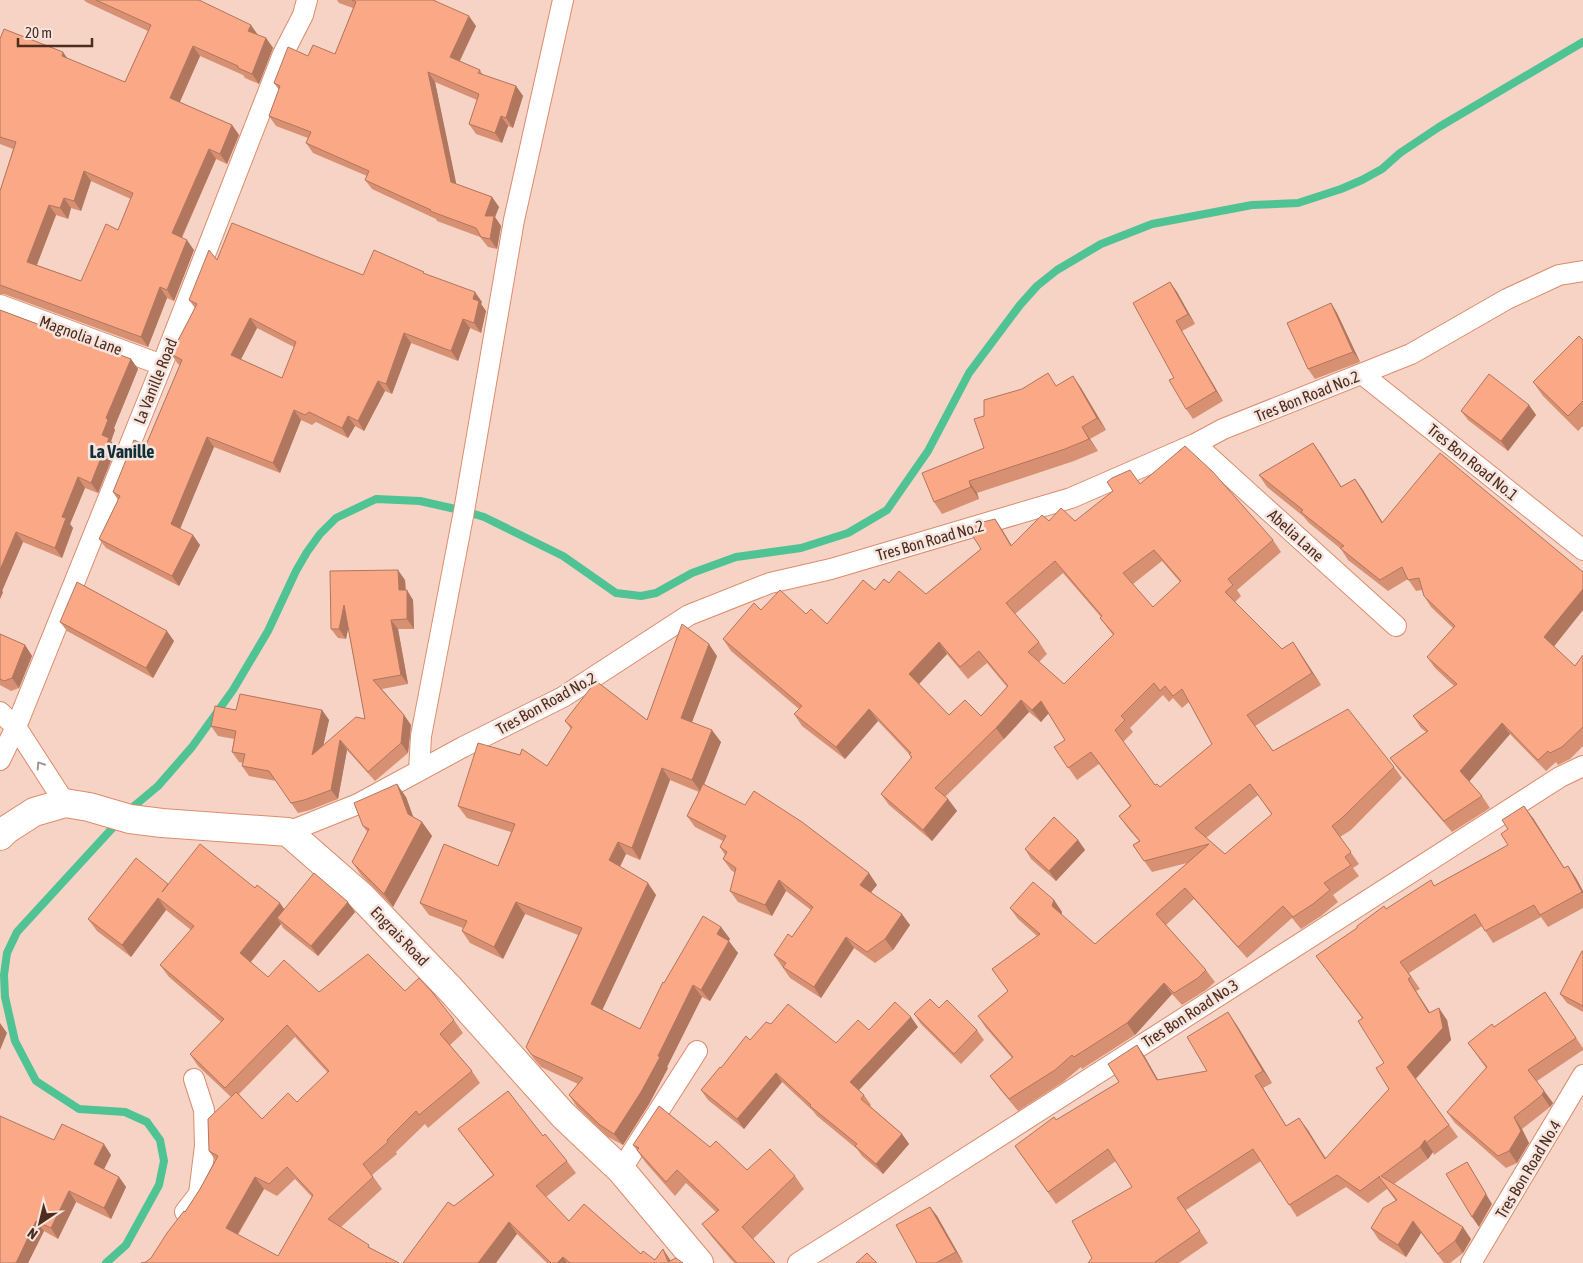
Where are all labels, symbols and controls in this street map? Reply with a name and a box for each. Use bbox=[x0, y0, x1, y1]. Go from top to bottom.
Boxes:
scale bar bbox=[18, 15, 91, 47]
text: 20 m bbox=[25, 24, 52, 41]
street label: Magnolia Lane bbox=[37, 312, 125, 359]
street label: La Vanille Road bbox=[130, 336, 180, 426]
street label: Tres Bon Road No.2 bbox=[1252, 367, 1362, 425]
street label: Tres Bon Road No.1 bbox=[1424, 420, 1522, 504]
district label: La Vanille bbox=[90, 441, 154, 462]
street label: Abelia Lane bbox=[1264, 505, 1328, 565]
street label: Tres Bon Road No.2 bbox=[874, 516, 986, 564]
street label: Tres Bon Road No.2 bbox=[493, 668, 599, 738]
one-way arrow bbox=[37, 762, 46, 771]
street label: Engrais Road bbox=[367, 903, 433, 970]
street label: Tres Bon Road No.3 bbox=[1139, 975, 1241, 1051]
street label: Tres Bon Road No.4 bbox=[1492, 1117, 1564, 1221]
north arrow bbox=[15, 1198, 65, 1248]
text: N bbox=[25, 1225, 41, 1243]

